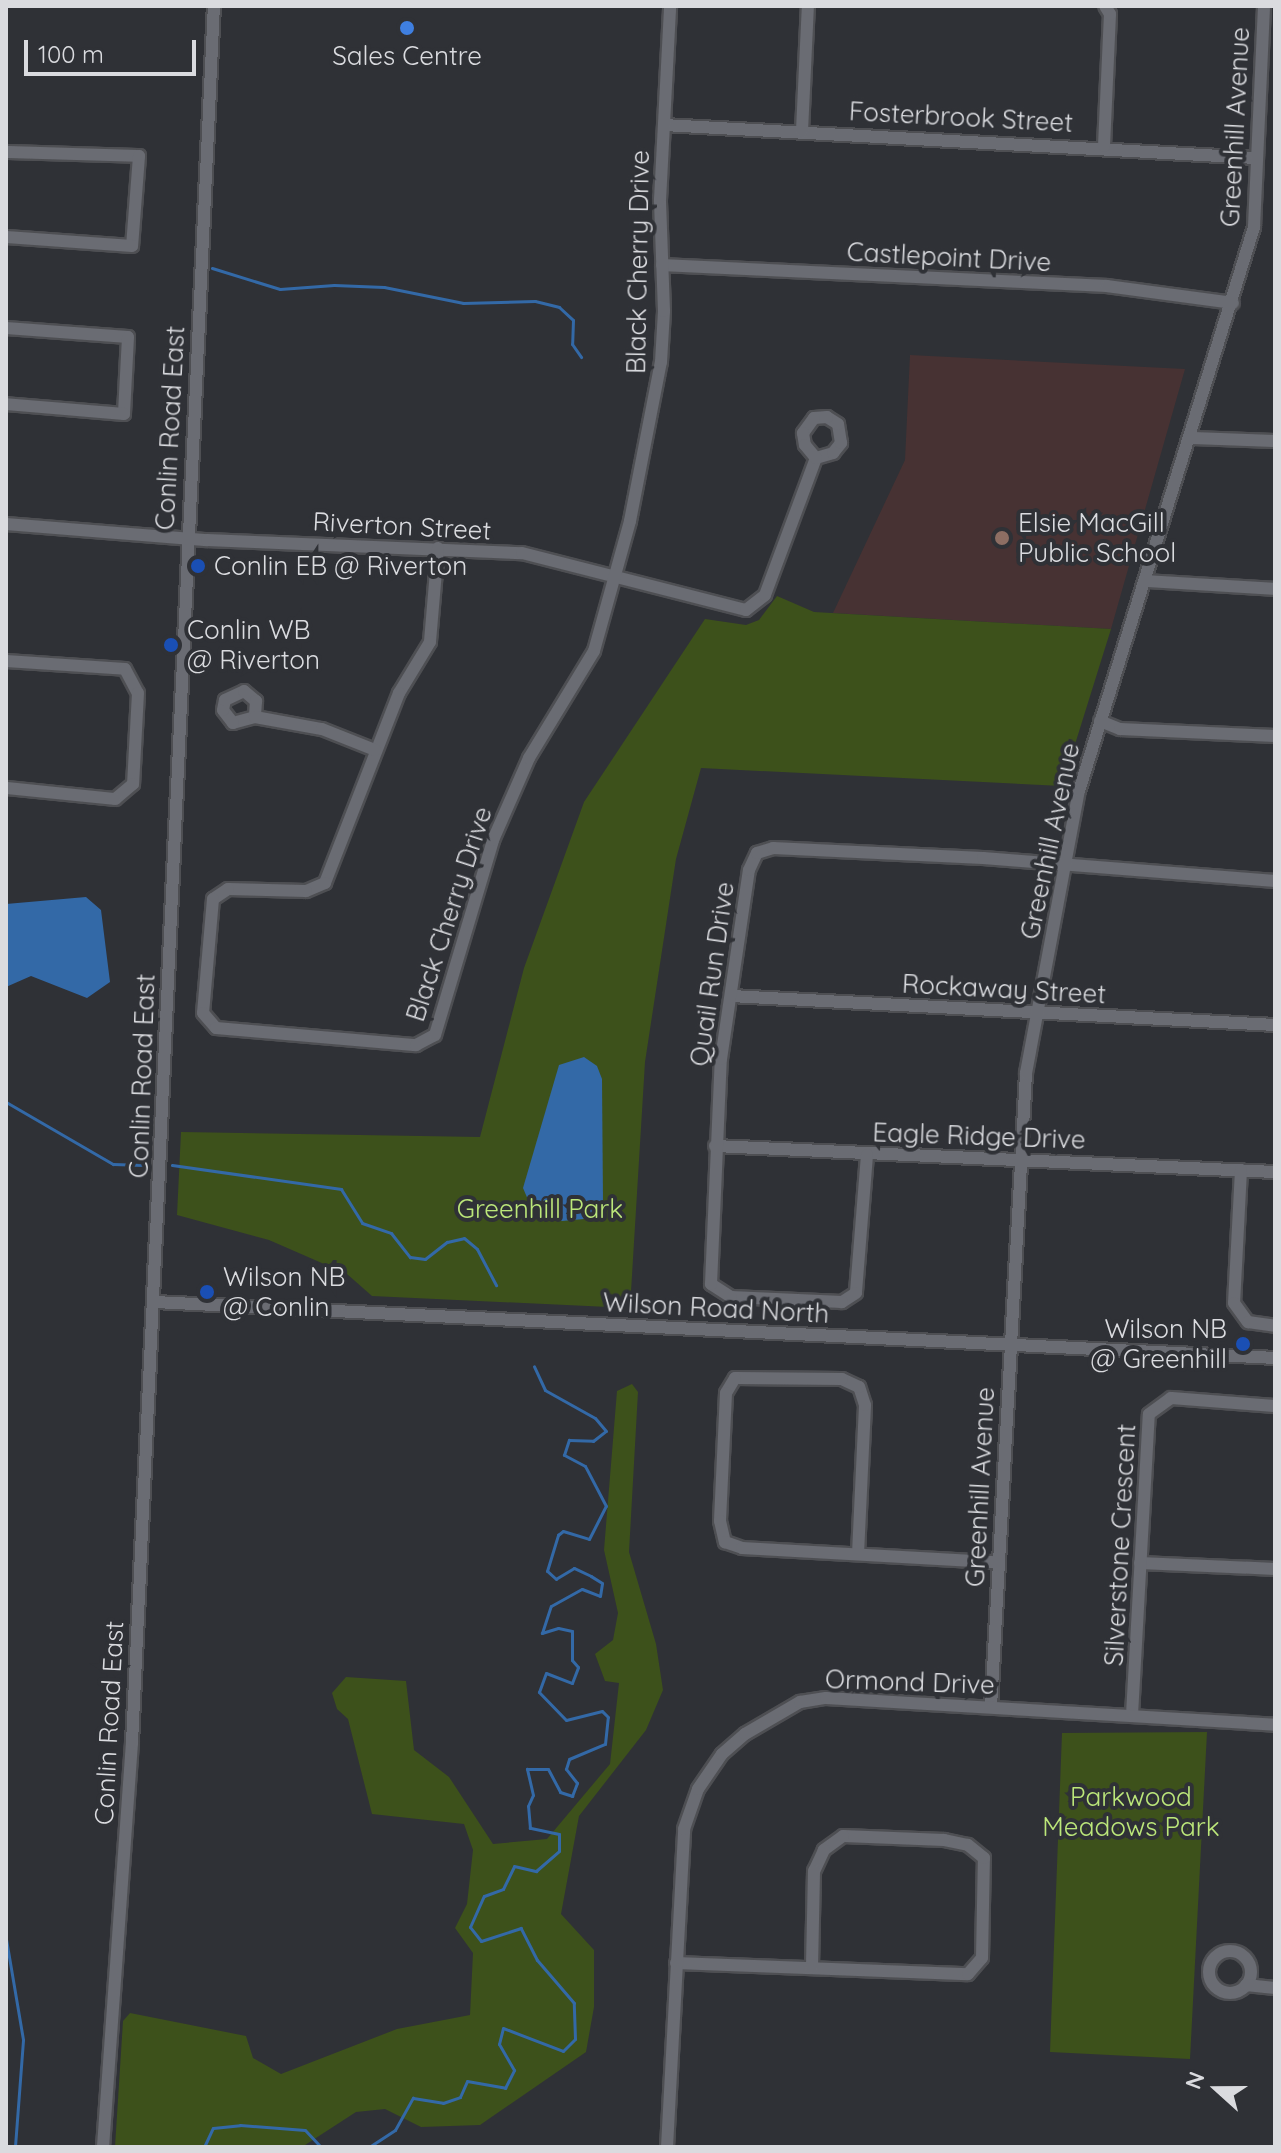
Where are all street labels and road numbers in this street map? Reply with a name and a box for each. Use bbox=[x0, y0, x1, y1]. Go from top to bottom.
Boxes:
street label: Greenhill Avenue bbox=[1214, 26, 1256, 228]
street label: Fosterbrook Street bbox=[848, 96, 1074, 138]
street label: Black Cherry Drive bbox=[620, 150, 656, 374]
street label: Castlepoint Drive bbox=[846, 236, 1052, 278]
street label: Conlin Road East bbox=[149, 325, 191, 531]
street label: Riverton Street bbox=[312, 506, 492, 546]
street label: Greenhill Avenue bbox=[1014, 740, 1086, 942]
street label: Black Cherry Drive bbox=[400, 803, 498, 1025]
street label: Quail Run Drive bbox=[684, 880, 740, 1068]
street label: Rockaway Street bbox=[901, 968, 1107, 1010]
street label: Conlin Road East bbox=[123, 973, 161, 1179]
street label: Eagle Ridge Drive bbox=[872, 1117, 1086, 1155]
street label: Wilson Road North bbox=[602, 1286, 830, 1330]
street label: Greenhill Avenue bbox=[959, 1386, 1001, 1588]
street label: Silverstone Crescent bbox=[1098, 1423, 1142, 1667]
street label: Conlin Road East bbox=[88, 1620, 130, 1826]
street label: Ormond Drive bbox=[825, 1663, 995, 1701]

